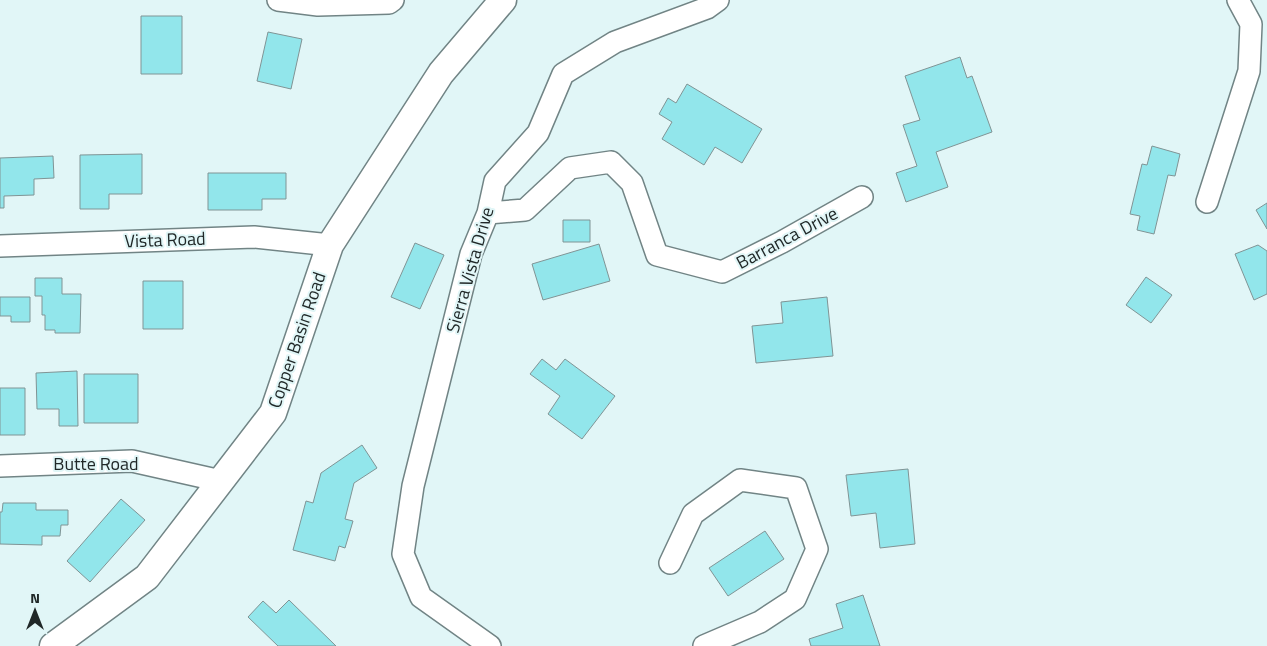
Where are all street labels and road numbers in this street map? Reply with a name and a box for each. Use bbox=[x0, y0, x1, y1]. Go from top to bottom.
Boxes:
street label: Barranca Drive bbox=[731, 199, 842, 276]
street label: Sierra Vista Drive bbox=[439, 204, 500, 336]
street label: Vista Road bbox=[124, 225, 206, 254]
street label: Copper Basin Road bbox=[261, 268, 332, 412]
street label: Butte Road bbox=[53, 450, 139, 477]

